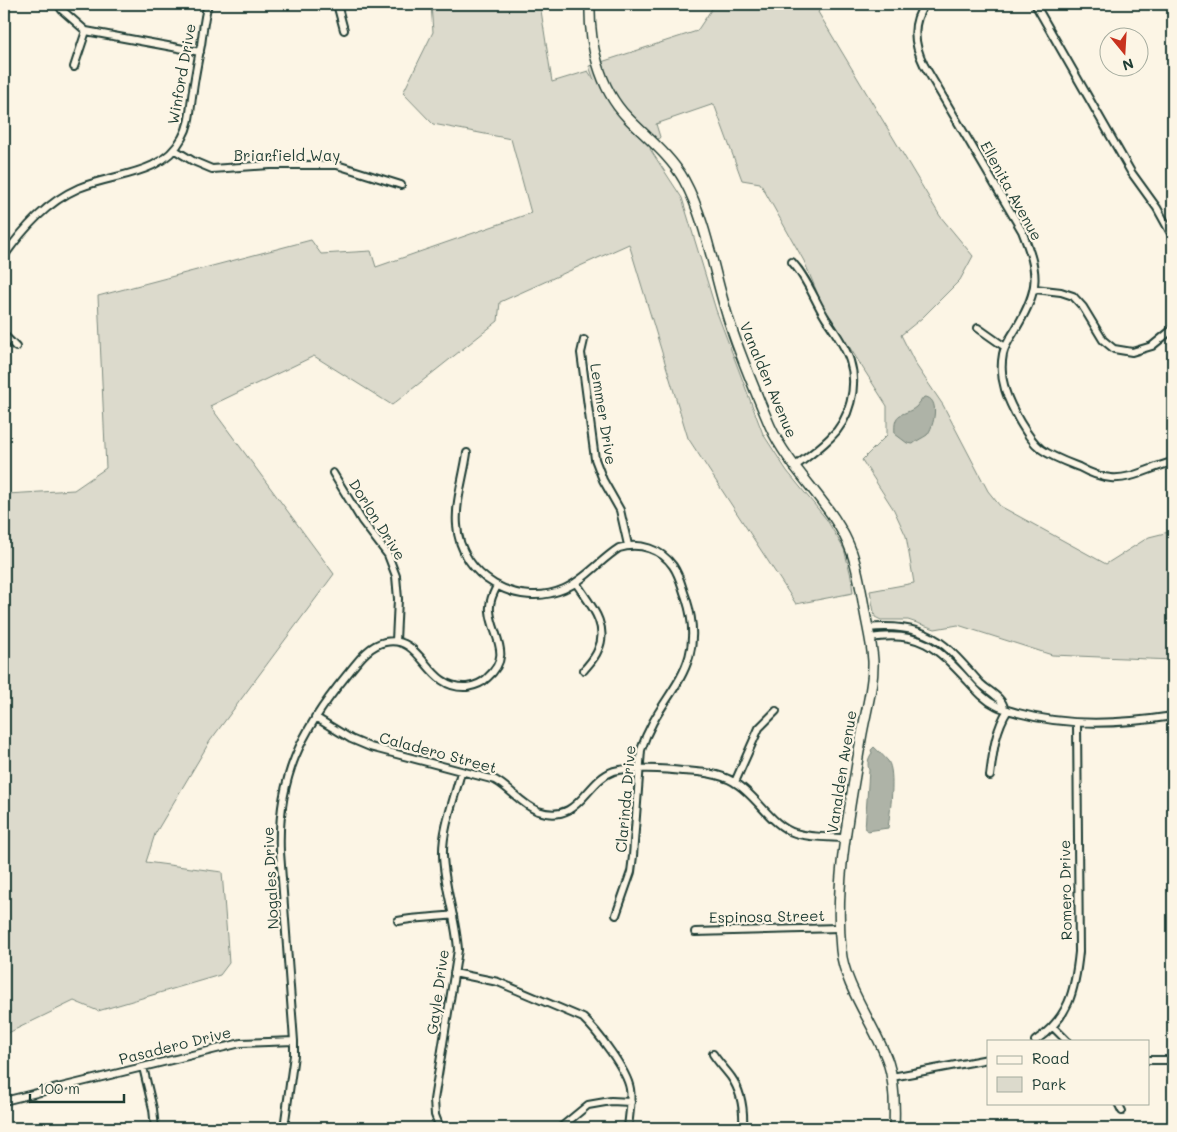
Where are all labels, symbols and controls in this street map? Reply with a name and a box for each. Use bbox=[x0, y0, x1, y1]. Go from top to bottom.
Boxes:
street label: Winford Drive bbox=[162, 22, 200, 126]
north arrow bbox=[1100, 28, 1150, 78]
text: N bbox=[1120, 54, 1136, 76]
street label: Ellenita Avenue bbox=[976, 137, 1048, 244]
street label: Briarfield Way bbox=[234, 145, 340, 165]
street label: Vanalden Avenue bbox=[735, 319, 802, 441]
street label: Lemmer Drive bbox=[586, 362, 622, 466]
street label: Dorlon Drive bbox=[345, 475, 411, 564]
street label: Vanalden Avenue bbox=[821, 709, 861, 835]
street label: Caladero Street bbox=[377, 727, 499, 777]
street label: Clarinda Drive bbox=[610, 744, 640, 853]
street label: Nogales Drive bbox=[257, 826, 283, 930]
street label: Romero Drive bbox=[1054, 840, 1076, 940]
street label: Espinosa Street bbox=[709, 905, 825, 927]
street label: Gayle Drive bbox=[421, 948, 453, 1036]
street label: Pasadero Drive bbox=[117, 1021, 233, 1069]
legend bbox=[987, 1040, 1150, 1104]
text: Road bbox=[1032, 1048, 1069, 1068]
scale bar bbox=[30, 1072, 124, 1104]
text: Park bbox=[1032, 1074, 1066, 1094]
text: 100 m bbox=[38, 1078, 80, 1098]

